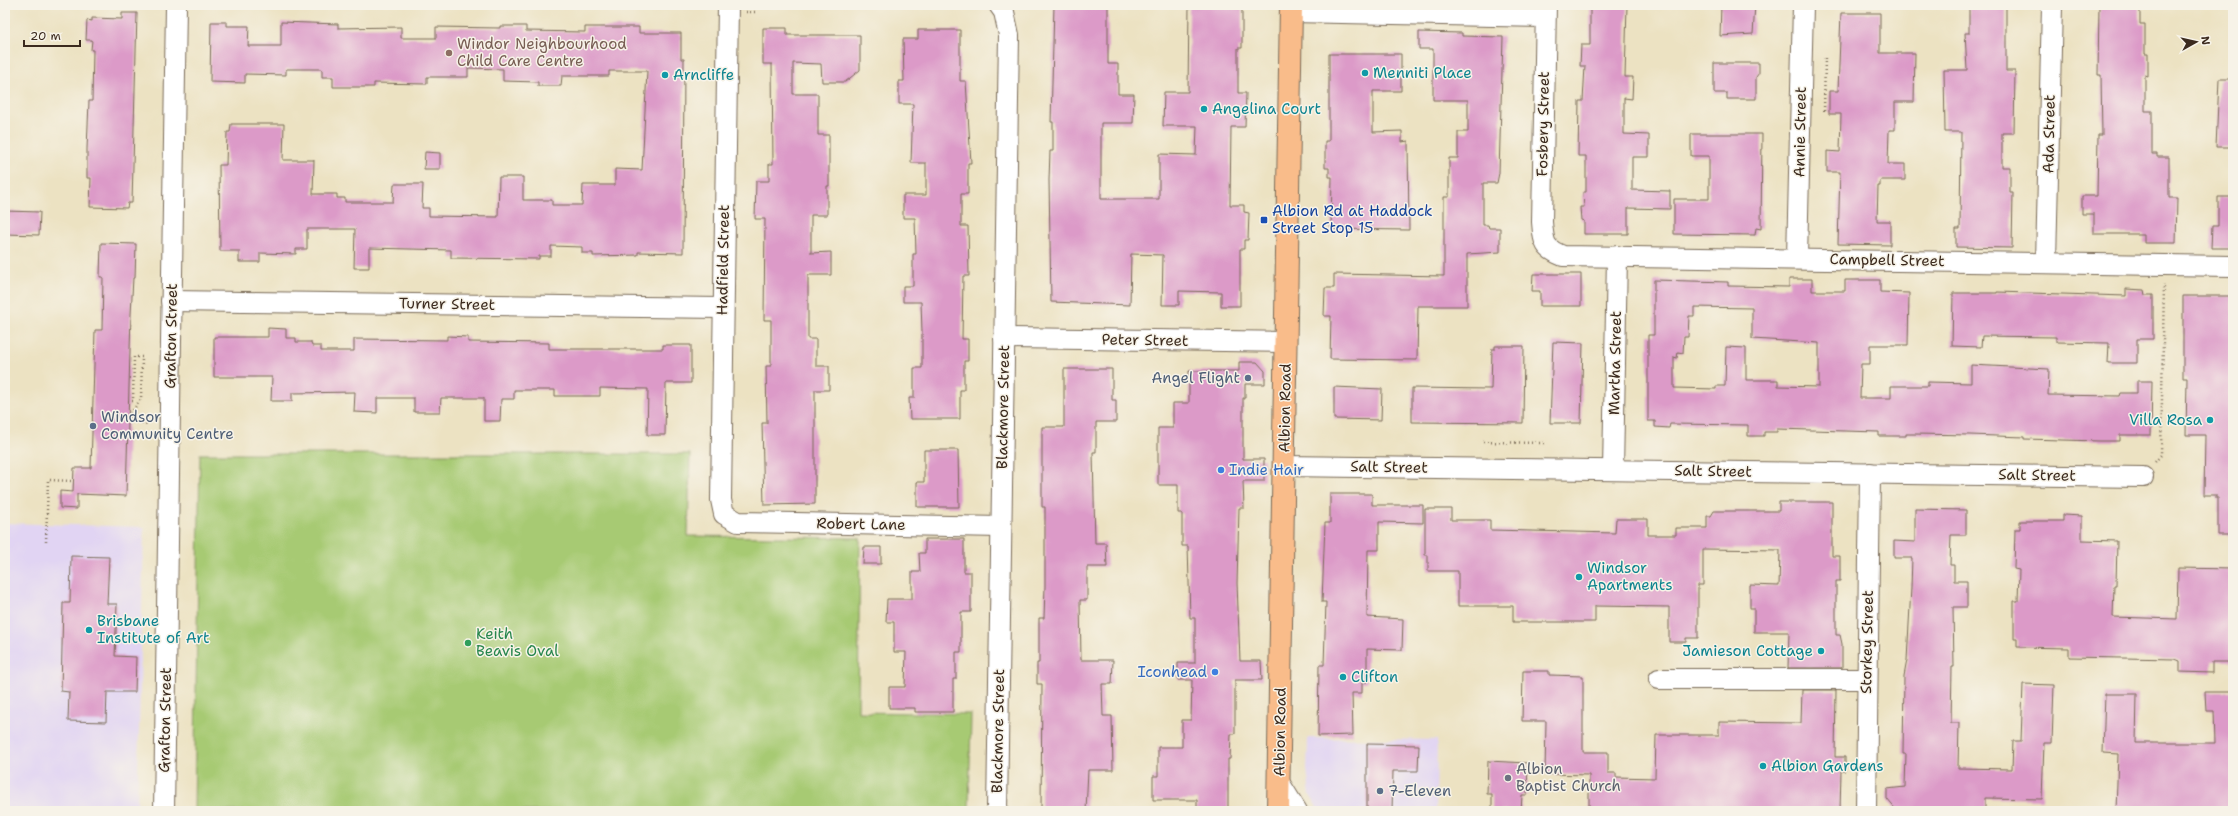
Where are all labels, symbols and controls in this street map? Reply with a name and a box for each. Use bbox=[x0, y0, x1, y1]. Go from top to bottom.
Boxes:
scale bar bbox=[24, 22, 80, 48]
north arrow bbox=[2176, 22, 2216, 62]
text: 20 m bbox=[30, 28, 61, 44]
place label: Windor Neighbourhood Child Care Centre bbox=[457, 34, 627, 71]
text: N bbox=[2197, 35, 2213, 46]
marker: Windor Neighbourhood Child Care Centre bbox=[444, 48, 454, 58]
place label: Menniti Place bbox=[1373, 63, 1472, 83]
place label: Arncliffe bbox=[673, 65, 734, 85]
marker: Menniti Place bbox=[1360, 68, 1370, 78]
marker: Arncliffe bbox=[660, 70, 670, 80]
street label: Fosbery Street bbox=[1532, 71, 1554, 177]
street label: Annie Street bbox=[1789, 86, 1811, 178]
street label: Ada Street bbox=[2038, 94, 2060, 174]
place label: Angelina Court bbox=[1212, 99, 1321, 119]
marker: Angelina Court bbox=[1199, 104, 1209, 114]
place label: Albion Rd at Haddock Street Stop 15 bbox=[1272, 201, 1433, 238]
street label: Hadfield Street bbox=[712, 205, 734, 315]
marker: Albion Rd at Haddock Street Stop 15 bbox=[1259, 215, 1269, 225]
street label: Campbell Street bbox=[1829, 249, 1945, 271]
street label: Grafton Street bbox=[160, 283, 182, 389]
street label: Turner Street bbox=[399, 293, 495, 315]
street label: Martha Street bbox=[1604, 311, 1626, 415]
street label: Peter Street bbox=[1101, 329, 1189, 351]
street label: Blackmore Street bbox=[992, 345, 1014, 469]
street label: Albion Road bbox=[1274, 363, 1296, 453]
place label: Angel Flight bbox=[1152, 368, 1240, 388]
marker: Angel Flight bbox=[1243, 373, 1253, 383]
place label: Windsor Community Centre bbox=[101, 407, 234, 444]
place label: Villa Rosa bbox=[2129, 410, 2203, 430]
marker: Villa Rosa bbox=[2205, 415, 2215, 425]
marker: Windsor Community Centre bbox=[88, 421, 98, 431]
street label: Salt Street bbox=[1350, 456, 1428, 478]
place label: Indie Hair bbox=[1229, 460, 1304, 480]
street label: Salt Street bbox=[1674, 460, 1752, 482]
street label: Salt Street bbox=[1998, 464, 2076, 486]
marker: Indie Hair bbox=[1216, 465, 1226, 475]
street label: Robert Lane bbox=[816, 513, 906, 535]
place label: Windsor Apartments bbox=[1587, 558, 1673, 595]
marker: Windsor Apartments bbox=[1574, 572, 1584, 582]
street label: Storkey Street bbox=[1856, 590, 1878, 694]
place label: Brisbane Institute of Art bbox=[97, 611, 210, 648]
place label: Keith Beavis Oval bbox=[476, 624, 559, 661]
marker: Brisbane Institute of Art bbox=[84, 625, 94, 635]
marker: Keith Beavis Oval bbox=[463, 638, 473, 648]
place label: Jamieson Cottage bbox=[1682, 641, 1813, 661]
marker: Jamieson Cottage bbox=[1816, 646, 1826, 656]
place label: Iconhead bbox=[1138, 662, 1207, 682]
street label: Grafton Street bbox=[154, 667, 176, 773]
marker: Iconhead bbox=[1210, 667, 1220, 677]
place label: Clifton bbox=[1351, 667, 1398, 687]
street label: Blackmore Street bbox=[987, 669, 1009, 793]
marker: Clifton bbox=[1338, 672, 1348, 682]
street label: Albion Road bbox=[1269, 687, 1291, 777]
place label: Albion Gardens bbox=[1771, 756, 1884, 776]
place label: Albion Baptist Church bbox=[1516, 759, 1621, 796]
marker: Albion Gardens bbox=[1758, 761, 1768, 771]
marker: Albion Baptist Church bbox=[1503, 773, 1513, 783]
place label: 7-Eleven bbox=[1388, 781, 1451, 801]
marker: 7-Eleven bbox=[1375, 786, 1385, 796]

